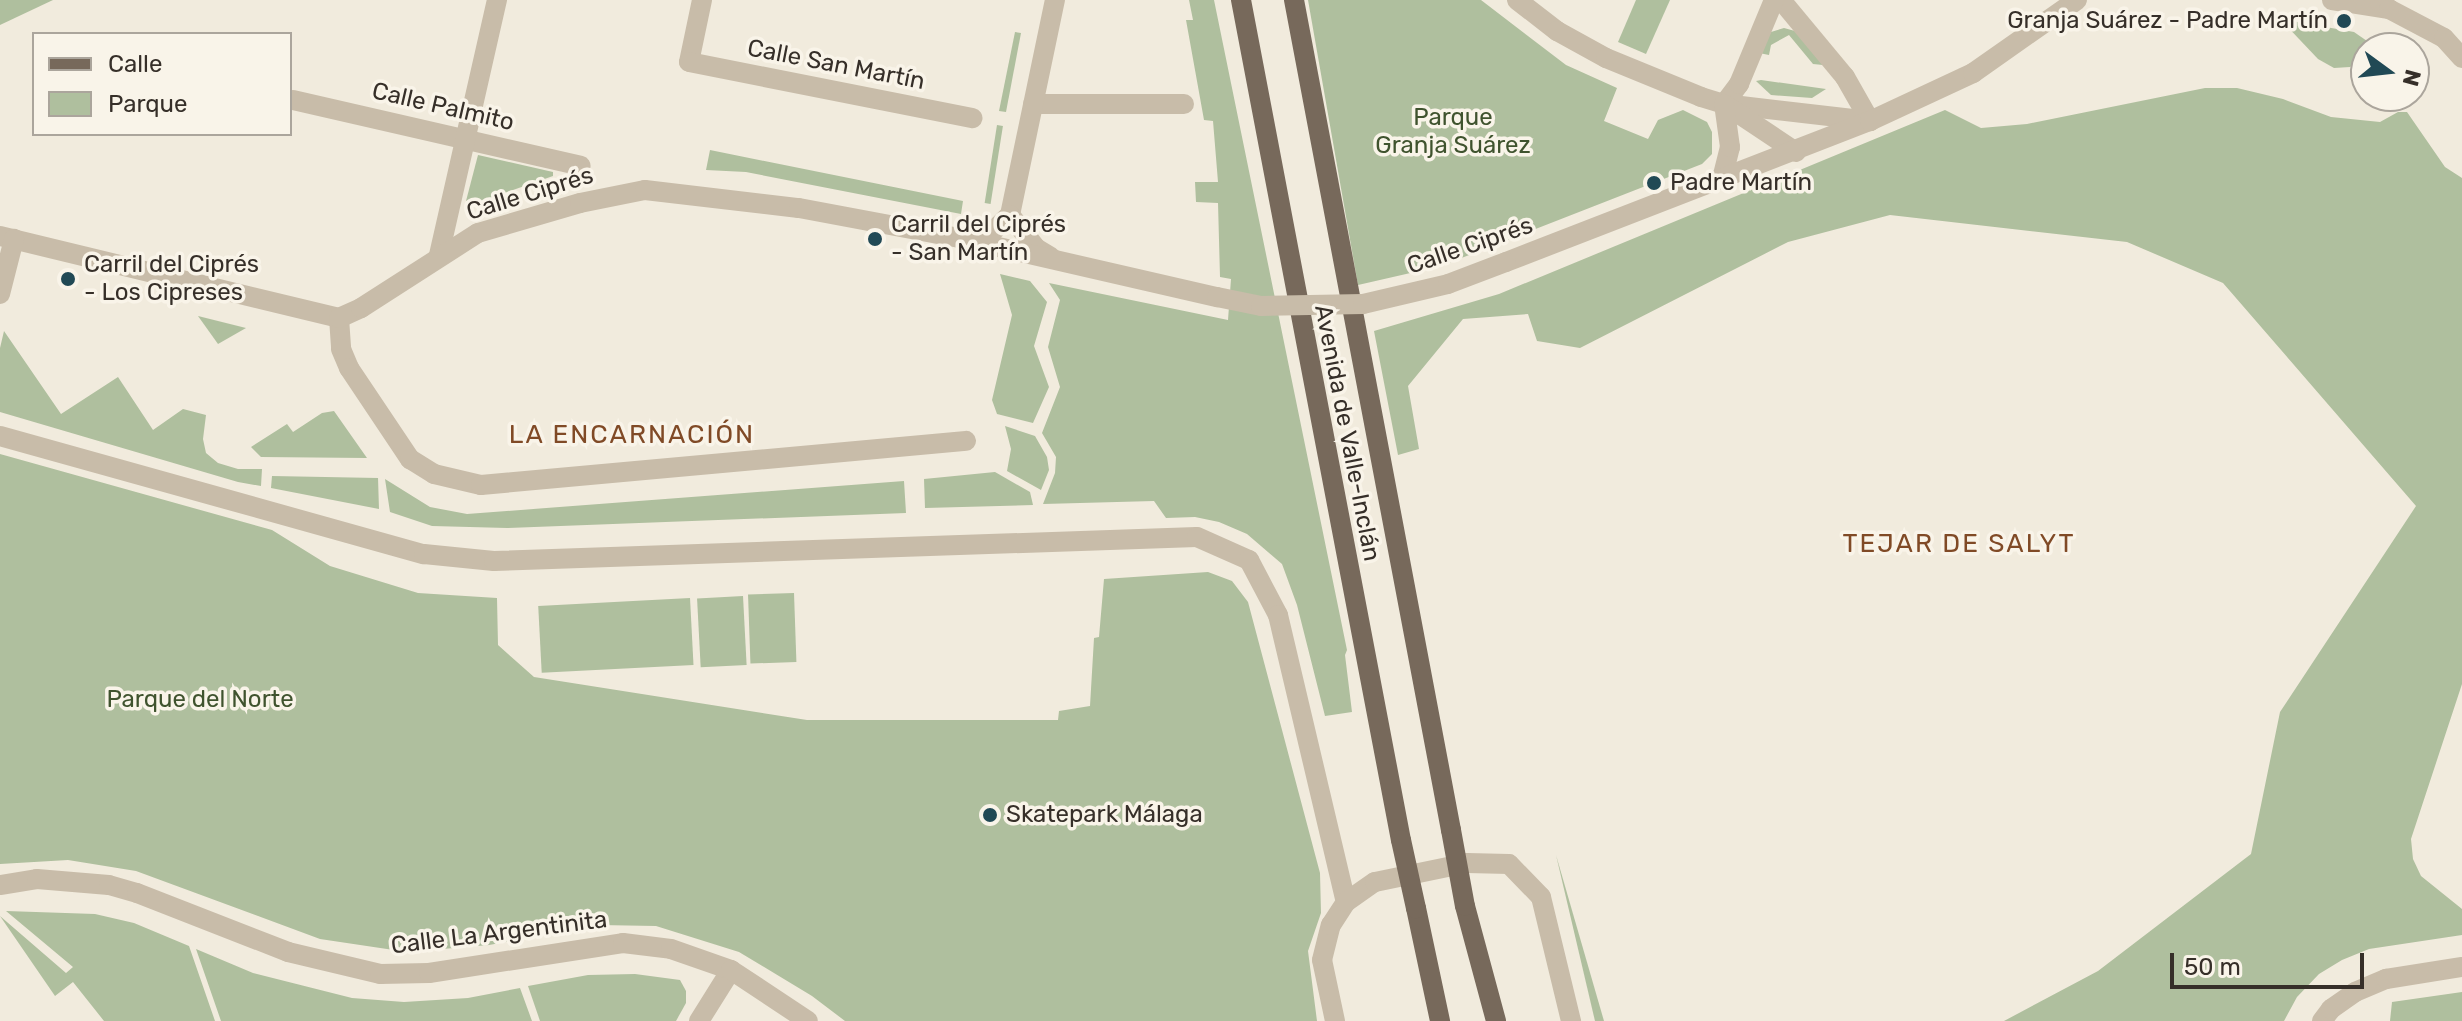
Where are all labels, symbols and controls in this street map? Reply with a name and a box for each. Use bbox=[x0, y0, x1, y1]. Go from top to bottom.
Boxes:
place label: Granja Suárez - Padre Martín bbox=[2007, 7, 2328, 35]
marker: Granja Suárez - Padre Martín bbox=[2335, 12, 2353, 30]
legend bbox=[32, 32, 292, 136]
north arrow bbox=[2350, 32, 2430, 112]
street label: Calle San Martín bbox=[745, 34, 927, 96]
text: Calle bbox=[108, 50, 162, 78]
text: N bbox=[2397, 67, 2427, 89]
street label: Calle Palmito bbox=[369, 77, 517, 137]
text: Parque bbox=[108, 90, 187, 118]
park label: Parque Granja Suárez bbox=[1375, 104, 1531, 160]
street label: Calle Ciprés bbox=[463, 161, 597, 227]
place label: Padre Martín bbox=[1670, 169, 1812, 197]
marker: Padre Martín bbox=[1645, 174, 1663, 192]
place label: Carril del Ciprés - San Martín bbox=[891, 211, 1066, 267]
street label: Calle Ciprés bbox=[1403, 211, 1537, 281]
marker: Carril del Ciprés - San Martín bbox=[866, 230, 884, 248]
place label: Carril del Ciprés - Los Cipreses bbox=[84, 251, 259, 307]
marker: Carril del Ciprés - Los Cipreses bbox=[59, 270, 77, 288]
street label: Avenida de Valle-Inclán bbox=[1308, 302, 1386, 564]
district label: LA ENCARNACIÓN bbox=[508, 419, 756, 451]
district label: TEJAR DE SALYT bbox=[1843, 528, 2075, 560]
park label: Parque del Norte bbox=[106, 686, 294, 714]
place label: Skatepark Málaga bbox=[1006, 801, 1203, 829]
marker: Skatepark Málaga bbox=[981, 806, 999, 824]
street label: Calle La Argentinita bbox=[389, 905, 609, 961]
scale bar bbox=[2174, 937, 2368, 987]
text: 50 m bbox=[2184, 953, 2241, 981]

